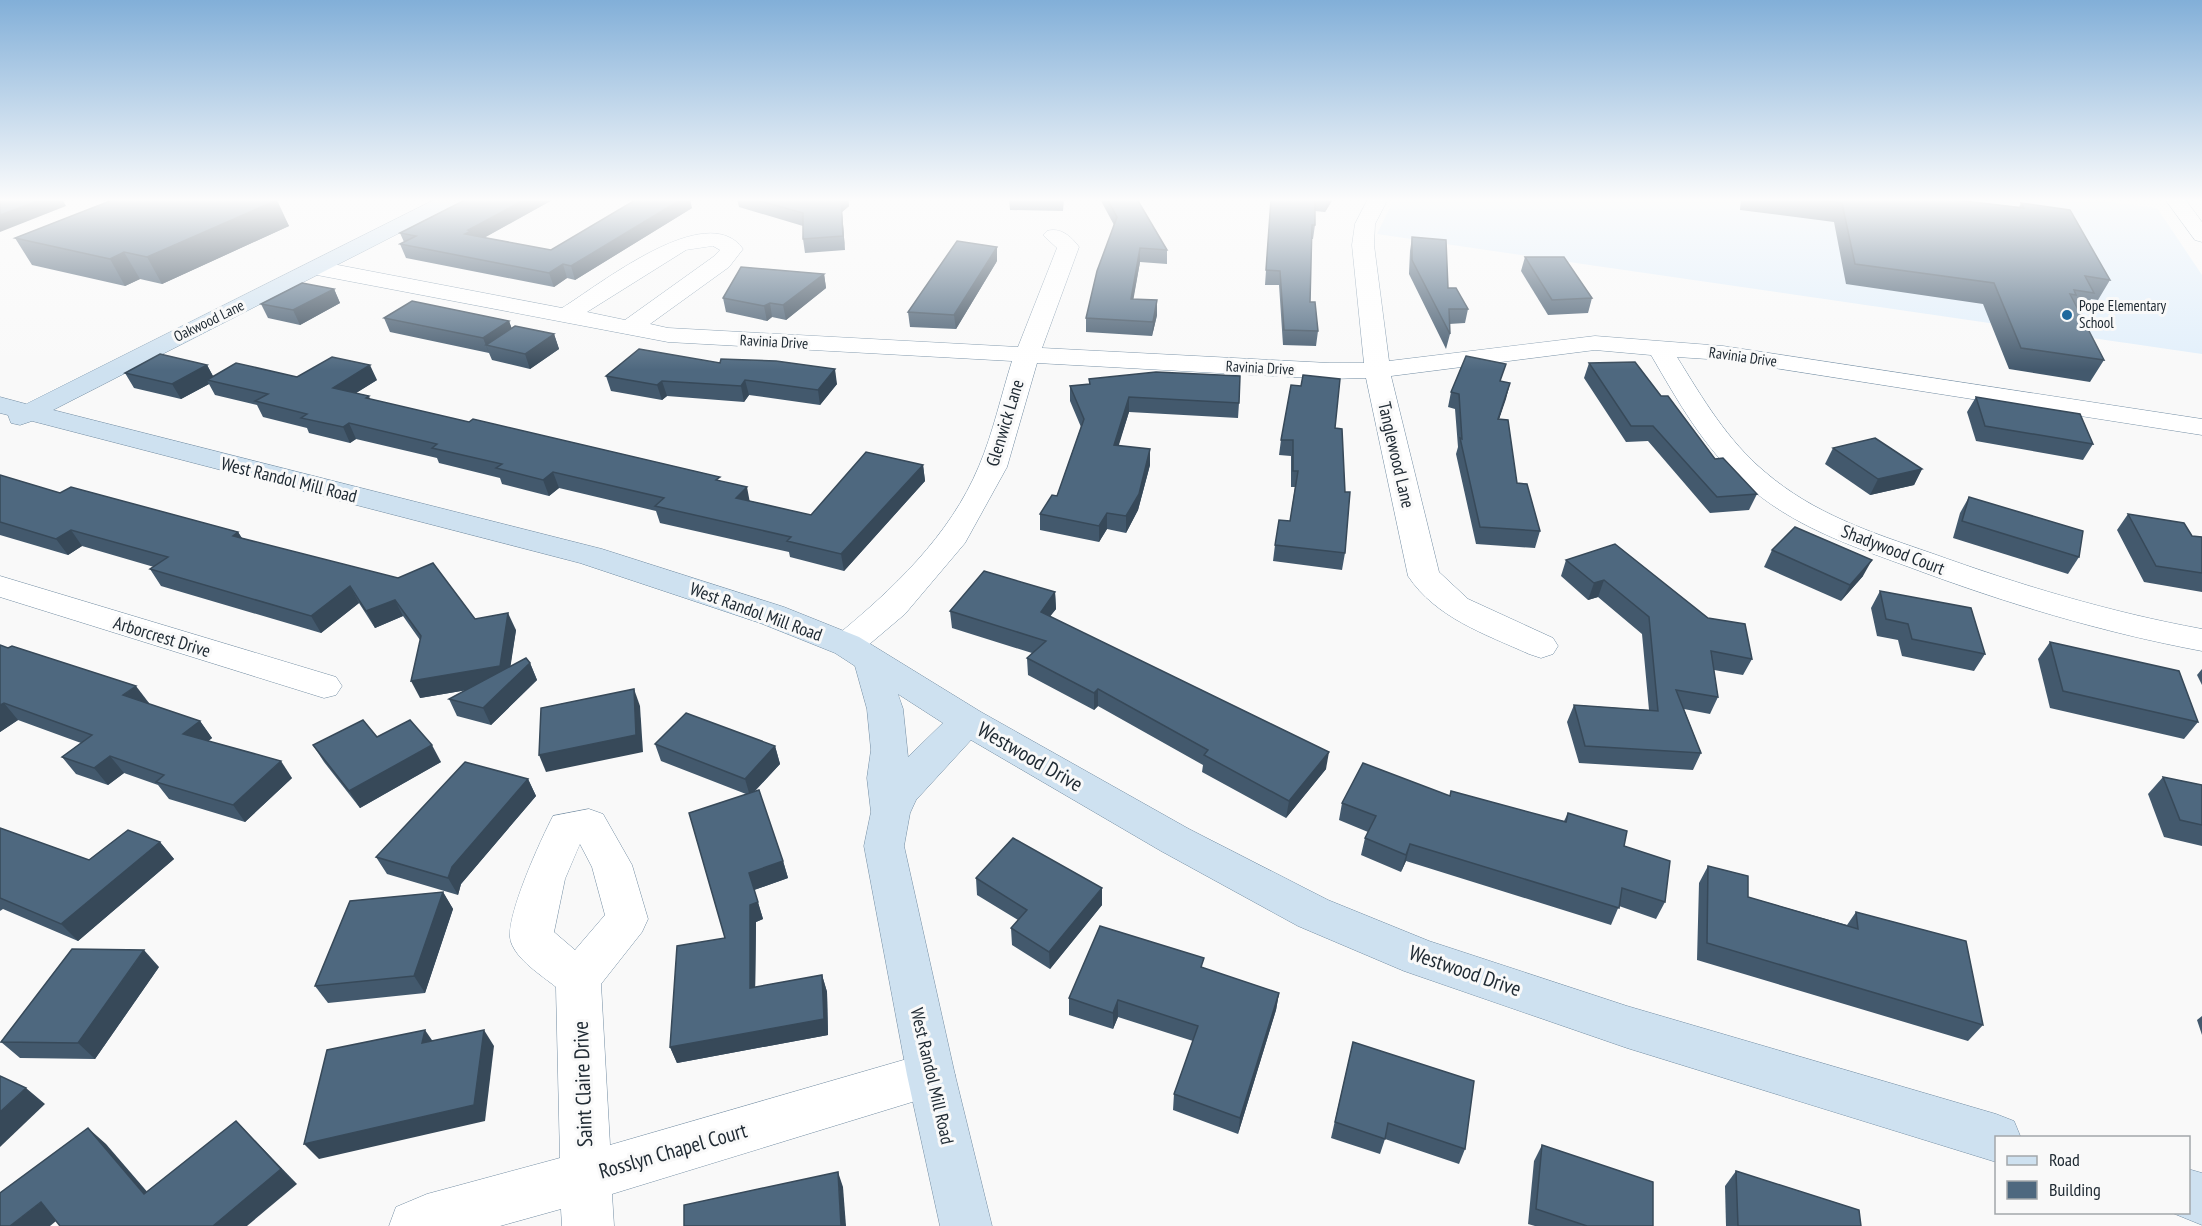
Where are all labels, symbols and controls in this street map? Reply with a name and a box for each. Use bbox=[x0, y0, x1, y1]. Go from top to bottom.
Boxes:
street label: Oakwood Lane bbox=[170, 295, 247, 346]
place label: Pope Elementary School bbox=[2079, 296, 2167, 332]
marker: Pope Elementary School bbox=[2060, 308, 2074, 322]
street label: Ravinia Drive bbox=[739, 330, 809, 353]
street label: Ravinia Drive bbox=[1708, 342, 1778, 371]
street label: Ravinia Drive bbox=[1225, 356, 1295, 379]
street label: Glenwick Lane bbox=[980, 377, 1029, 469]
street label: Tanglewood Lane bbox=[1373, 400, 1420, 510]
street label: West Randol Mill Road bbox=[219, 452, 360, 508]
street label: Shadywood Court bbox=[1838, 519, 1948, 580]
street label: West Randol Mill Road bbox=[687, 577, 826, 646]
street label: Arborcrest Drive bbox=[111, 611, 213, 662]
street label: Westwood Drive bbox=[973, 716, 1088, 797]
street label: Westwood Drive bbox=[1405, 939, 1525, 1002]
street label: West Randol Mill Road bbox=[906, 1005, 959, 1146]
street label: Saint Claire Drive bbox=[567, 1021, 598, 1147]
street label: Rosslyn Chapel Court bbox=[596, 1116, 750, 1185]
legend bbox=[1995, 1136, 2190, 1214]
text: Road bbox=[2049, 1148, 2080, 1171]
text: Building bbox=[2049, 1178, 2101, 1201]

